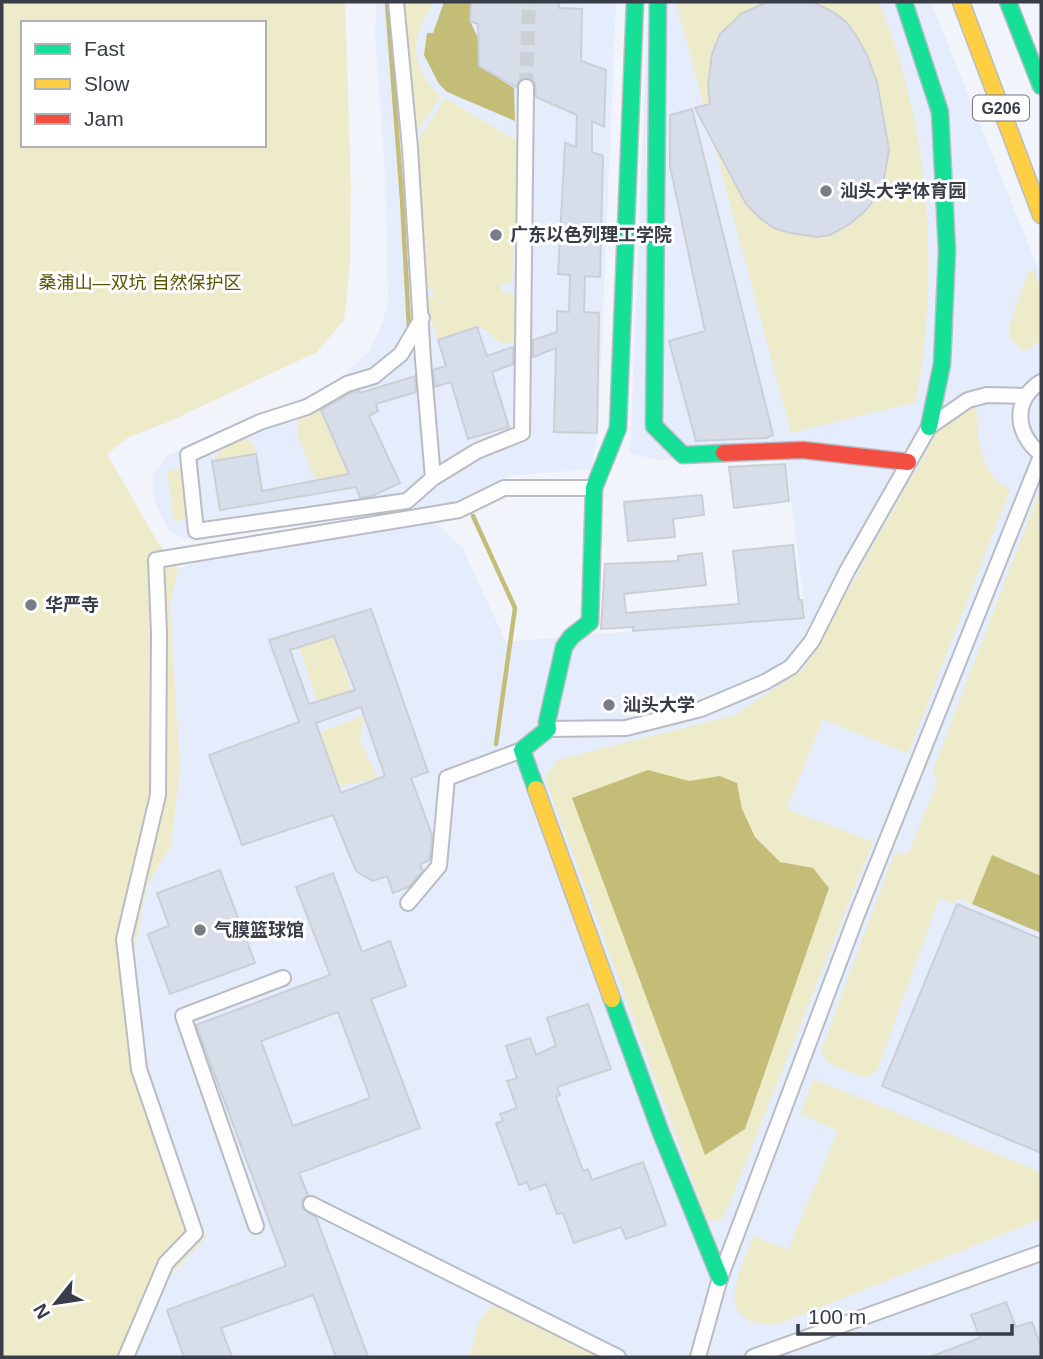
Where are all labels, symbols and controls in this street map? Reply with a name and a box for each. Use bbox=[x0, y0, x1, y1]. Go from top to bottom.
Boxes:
legend bbox=[21, 21, 266, 147]
text: Fast bbox=[84, 37, 125, 60]
text: Slow bbox=[84, 72, 130, 95]
road number: G206 bbox=[973, 96, 1029, 120]
text: Jam bbox=[84, 107, 124, 130]
place label: 汕头大学体育园 bbox=[840, 181, 966, 201]
marker: 汕头大学体育园 bbox=[818, 183, 834, 199]
place label: 广东以色列理工学院 bbox=[510, 225, 672, 245]
marker: 广东以色列理工学院 bbox=[488, 227, 504, 243]
park label: 桑浦山—双坑 自然保护区 bbox=[39, 273, 242, 293]
place label: 华严寺 bbox=[45, 595, 99, 615]
marker: 华严寺 bbox=[23, 597, 39, 613]
place label: 汕头大学 bbox=[623, 695, 695, 715]
marker: 汕头大学 bbox=[601, 697, 617, 713]
place label: 气膜篮球馆 bbox=[214, 920, 304, 940]
marker: 气膜篮球馆 bbox=[192, 922, 208, 938]
north arrow bbox=[21, 1268, 91, 1338]
scale bar bbox=[798, 1292, 1012, 1336]
text: N bbox=[29, 1300, 54, 1322]
text: 100 m bbox=[808, 1305, 866, 1328]

